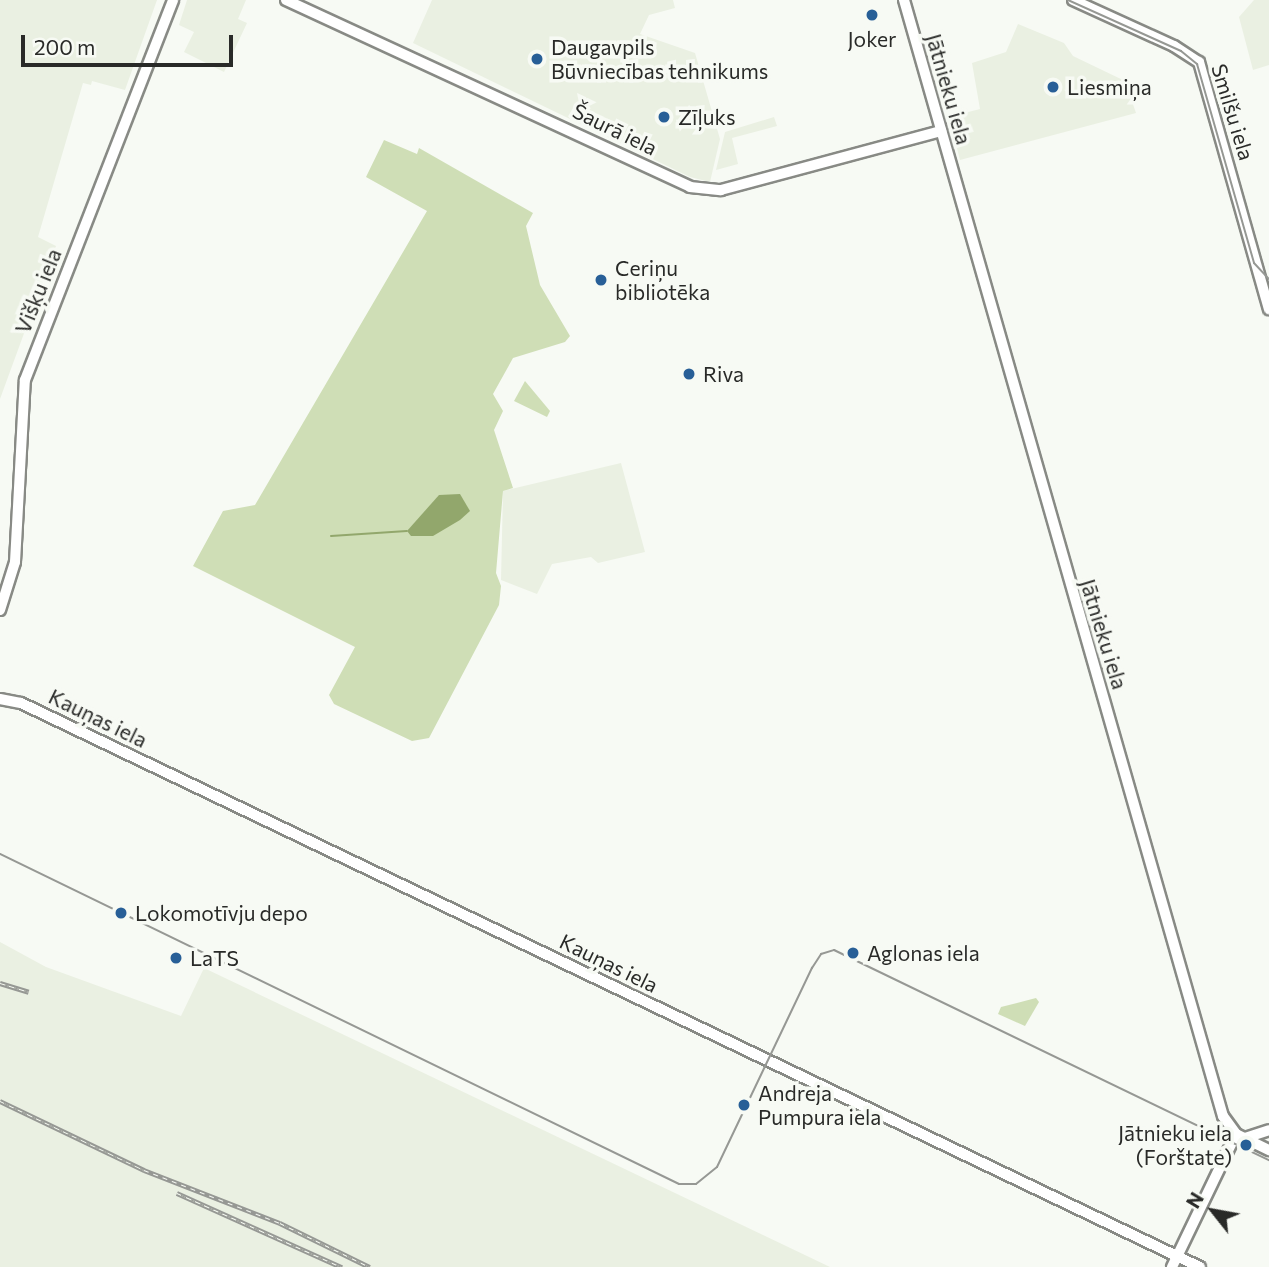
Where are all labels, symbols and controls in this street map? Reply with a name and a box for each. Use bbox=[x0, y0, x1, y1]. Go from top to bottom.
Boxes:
marker: Joker bbox=[864, 7, 880, 23]
scale bar bbox=[24, 21, 236, 65]
place label: Joker bbox=[847, 26, 897, 52]
street label: Jātnieku iela bbox=[921, 31, 977, 147]
text: 200 m bbox=[34, 34, 95, 59]
place label: Daugavpils Būvniecības tehnikums bbox=[551, 34, 768, 84]
marker: Daugavpils Būvniecības tehnikums bbox=[529, 51, 545, 67]
street label: Smilšu iela bbox=[1206, 61, 1260, 163]
place label: Liesmiņa bbox=[1067, 74, 1152, 100]
marker: Liesmiņa bbox=[1045, 79, 1061, 95]
street label: Šaurā iela bbox=[569, 98, 661, 160]
place label: Zīļuks bbox=[678, 104, 735, 130]
marker: Zīļuks bbox=[656, 109, 672, 125]
street label: Višķu iela bbox=[10, 245, 66, 337]
place label: Ceriņu bibliotēka bbox=[615, 255, 710, 305]
marker: Ceriņu bibliotēka bbox=[593, 272, 609, 288]
place label: Riva bbox=[703, 361, 744, 387]
marker: Riva bbox=[681, 366, 697, 382]
street label: Jātnieku iela bbox=[1075, 576, 1133, 692]
street label: Kauņas iela bbox=[45, 683, 151, 753]
place label: Lokomotīvju depo bbox=[135, 900, 308, 926]
marker: Lokomotīvju depo bbox=[113, 905, 129, 921]
street label: Kauņas iela bbox=[556, 928, 662, 998]
place label: Aglonas iela bbox=[867, 940, 980, 966]
place label: LaTS bbox=[190, 945, 239, 971]
marker: Aglonas iela bbox=[845, 945, 861, 961]
marker: LaTS bbox=[168, 950, 184, 966]
place label: Andreja Pumpura iela bbox=[758, 1080, 881, 1130]
marker: Andreja Pumpura iela bbox=[736, 1097, 752, 1113]
place label: Jātnieku iela (Forštate) bbox=[1118, 1120, 1232, 1170]
marker: Jātnieku iela (Forštate) bbox=[1238, 1137, 1254, 1153]
north arrow bbox=[1178, 1176, 1248, 1246]
text: N bbox=[1181, 1188, 1208, 1212]

